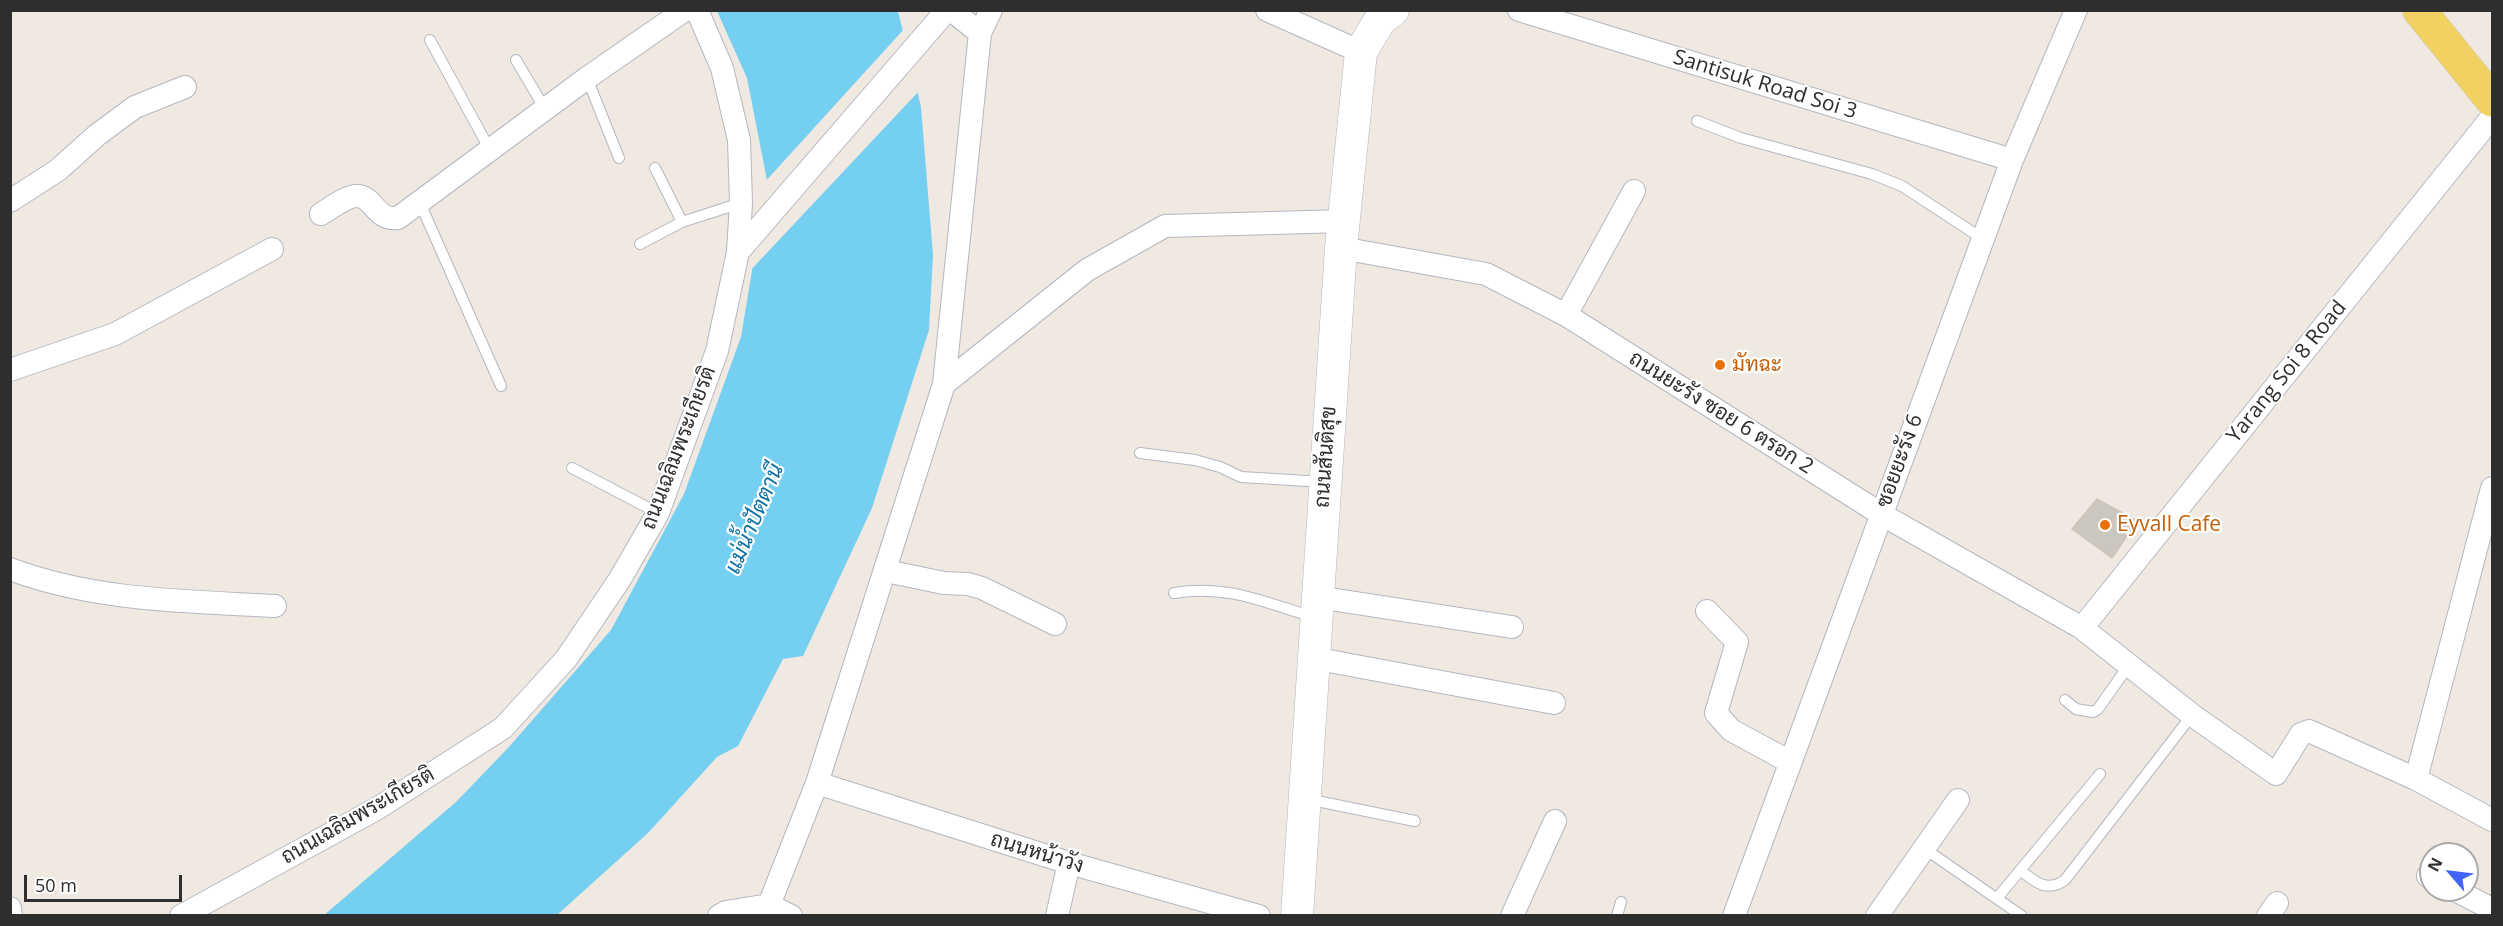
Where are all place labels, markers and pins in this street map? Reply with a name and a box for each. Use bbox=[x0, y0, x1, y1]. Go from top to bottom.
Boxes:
place label: มัทฉะ bbox=[1732, 352, 1782, 378]
marker: มัทฉะ bbox=[1713, 358, 1727, 372]
place label: Eyvall Cafe bbox=[2117, 512, 2221, 538]
marker: Eyvall Cafe bbox=[2098, 518, 2112, 532]

